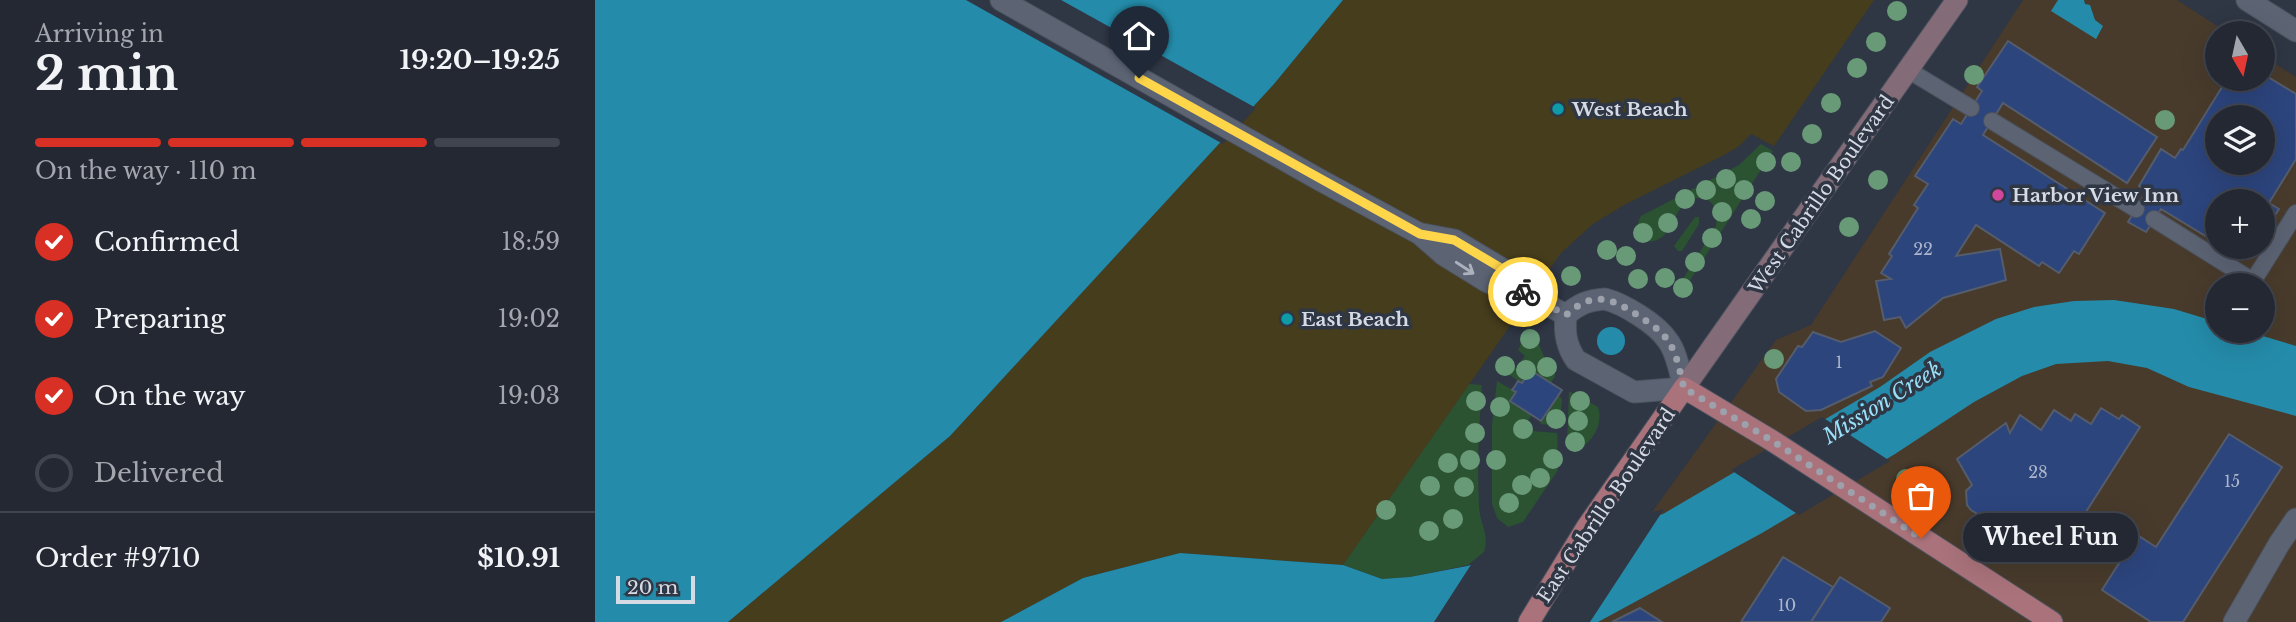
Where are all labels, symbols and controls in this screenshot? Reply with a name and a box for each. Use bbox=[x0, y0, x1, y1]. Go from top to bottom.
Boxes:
pin bbox=[1109, 6, 1169, 78]
icon: home bbox=[1120, 17, 1158, 55]
text: Arriving in bbox=[35, 20, 164, 48]
north arrow bbox=[2205, 21, 2275, 91]
map controls bbox=[2205, 21, 2275, 343]
text: 19:20–19:25 bbox=[400, 44, 560, 76]
text: 2 min bbox=[35, 45, 178, 102]
street label: West Cabrillo Boulevard bbox=[1743, 90, 1899, 299]
place label: West Beach bbox=[1571, 98, 1688, 121]
marker: West Beach bbox=[1550, 101, 1566, 117]
button: layers bbox=[2205, 105, 2275, 175]
text: On the way · 110 m bbox=[35, 157, 256, 185]
place label: Harbor View Inn bbox=[2012, 184, 2179, 207]
marker: Harbor View Inn bbox=[1990, 187, 2006, 203]
button: + bbox=[2205, 189, 2275, 259]
icon: check bbox=[35, 223, 73, 261]
text: Confirmed bbox=[94, 226, 239, 258]
text: 18:59 bbox=[501, 228, 560, 256]
house number: 22 bbox=[1913, 239, 1933, 259]
courier bbox=[1488, 257, 1558, 327]
one-way arrow bbox=[1455, 260, 1474, 275]
icon: bike bbox=[1504, 273, 1542, 311]
button: − bbox=[2205, 273, 2275, 343]
icon: check bbox=[35, 300, 73, 338]
text: Preparing bbox=[94, 303, 226, 335]
text: 19:02 bbox=[498, 305, 560, 333]
place label: East Beach bbox=[1301, 308, 1409, 331]
marker: East Beach bbox=[1279, 311, 1295, 327]
house number: 1 bbox=[1835, 352, 1843, 372]
water label: Mission Creek bbox=[1817, 356, 1946, 450]
icon: check bbox=[35, 377, 73, 415]
text: On the way bbox=[94, 380, 246, 412]
text: 19:03 bbox=[498, 382, 560, 410]
street label: East Cabrillo Boulevard bbox=[1533, 403, 1680, 607]
text: Delivered bbox=[94, 457, 224, 489]
house number: 28 bbox=[2028, 462, 2048, 482]
pin bbox=[1891, 466, 1951, 538]
house number: 15 bbox=[2224, 471, 2240, 491]
icon: bag bbox=[1902, 477, 1940, 515]
callout: Wheel Fun bbox=[1963, 514, 2138, 562]
text: Wheel Fun bbox=[1983, 523, 2118, 551]
text: Order #9710 bbox=[35, 542, 201, 574]
text: $10.91 bbox=[477, 542, 560, 574]
scale bar bbox=[616, 573, 695, 605]
text: 20 m bbox=[627, 576, 678, 599]
house number: 10 bbox=[1778, 595, 1796, 615]

